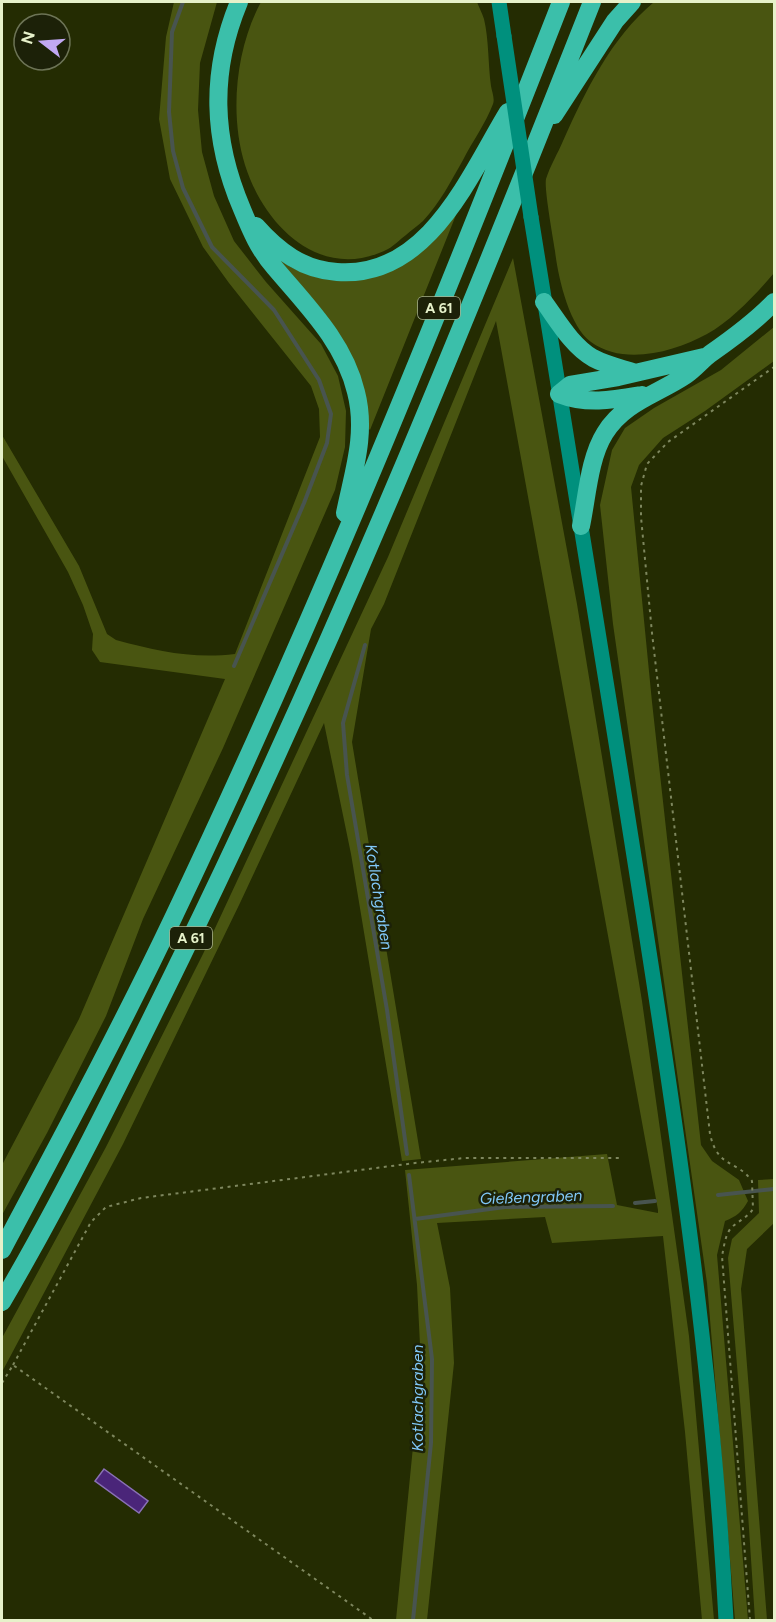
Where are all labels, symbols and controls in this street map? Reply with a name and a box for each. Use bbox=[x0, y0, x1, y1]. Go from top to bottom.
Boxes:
north arrow bbox=[12, 12, 72, 72]
text: N bbox=[17, 29, 39, 46]
road number: A 61 bbox=[418, 297, 460, 319]
water label: Kotlachgraben bbox=[361, 843, 397, 951]
road number: A 61 bbox=[170, 927, 212, 949]
water label: Gießengraben bbox=[479, 1186, 583, 1208]
water label: Kotlachgraben bbox=[408, 1344, 427, 1451]

